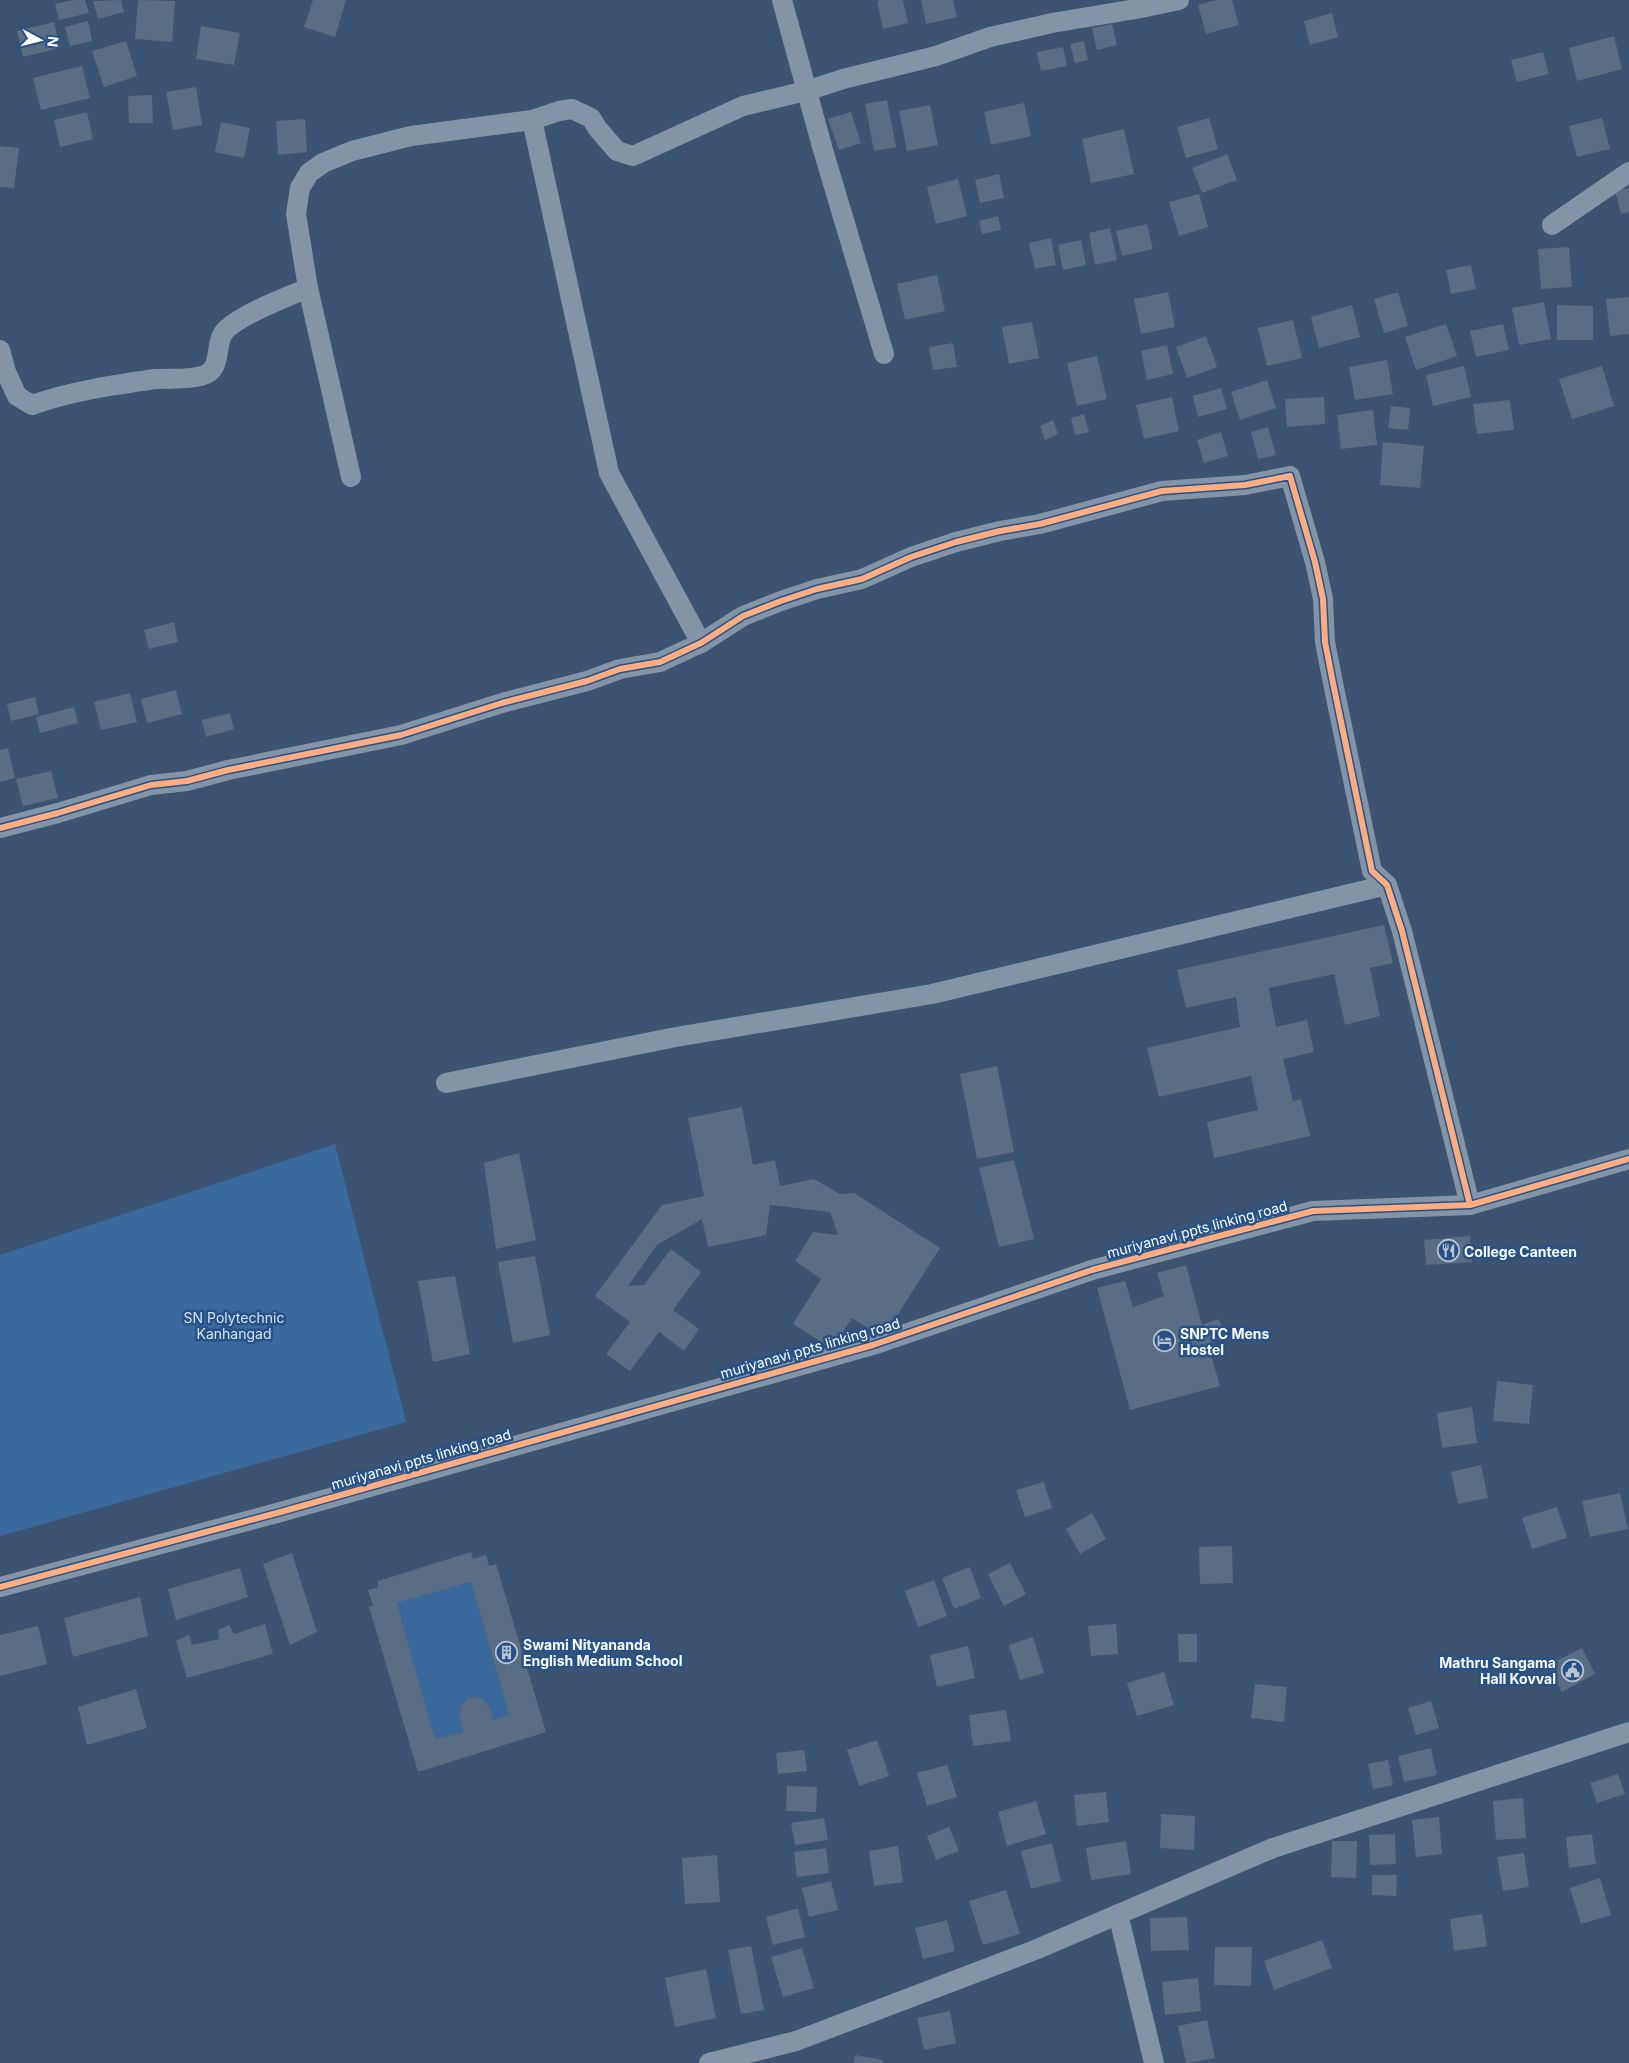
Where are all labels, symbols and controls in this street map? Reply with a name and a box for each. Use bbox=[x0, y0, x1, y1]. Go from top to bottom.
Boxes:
north arrow bbox=[15, 15, 65, 65]
text: N bbox=[44, 35, 62, 48]
street label: muriyanavi ppts linking road bbox=[1105, 1197, 1289, 1261]
restaurant icon: College Canteen bbox=[1436, 1239, 1460, 1263]
place label: College Canteen bbox=[1464, 1243, 1577, 1260]
park label: SN Polytechnic Kanhangad bbox=[184, 1309, 284, 1342]
street label: muriyanavi ppts linking road bbox=[718, 1314, 902, 1382]
place label: SNPTC Mens Hostel bbox=[1180, 1325, 1270, 1358]
hotel icon: SNPTC Mens Hostel bbox=[1152, 1329, 1176, 1353]
street label: muriyanavi ppts linking road bbox=[329, 1425, 513, 1493]
place label: Swami Nityananda English Medium School bbox=[523, 1636, 682, 1669]
building icon: Swami Nityananda English Medium School bbox=[495, 1640, 519, 1664]
place label: Mathru Sangama Hall Kovval bbox=[1439, 1654, 1556, 1687]
public building icon: Mathru Sangama Hall Kovval bbox=[1560, 1658, 1584, 1682]

